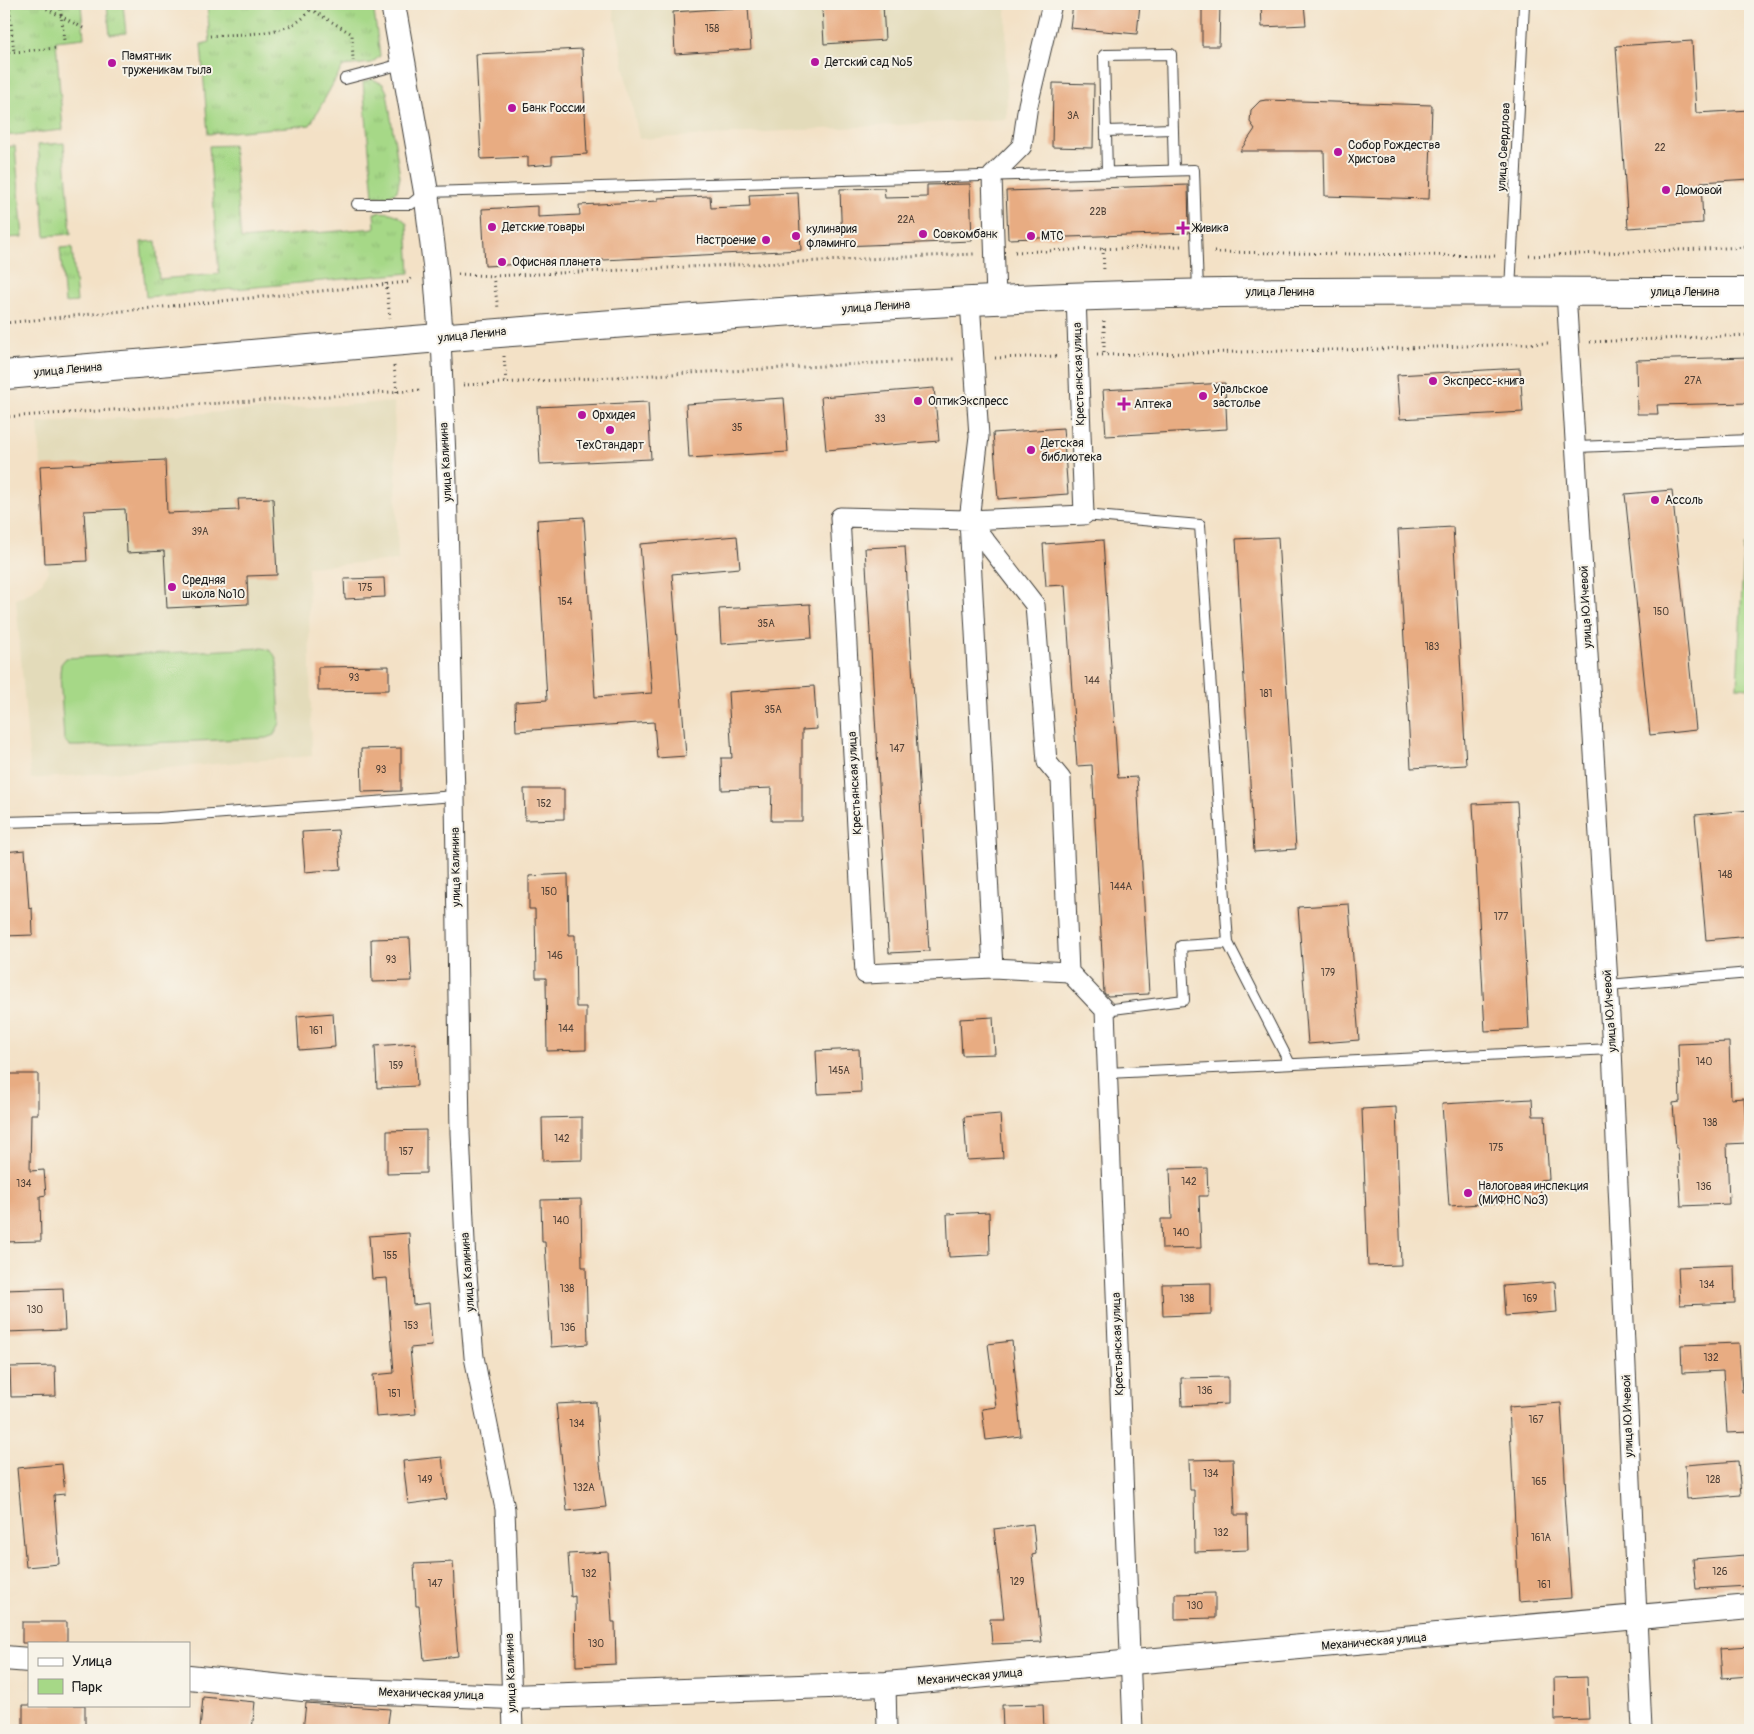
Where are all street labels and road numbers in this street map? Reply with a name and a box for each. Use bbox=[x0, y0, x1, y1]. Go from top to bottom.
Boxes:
street label: улица Свердлова bbox=[1494, 102, 1514, 193]
street label: улица Ленина bbox=[1245, 285, 1315, 300]
street label: улица Ленина bbox=[1650, 285, 1720, 300]
street label: улица Ленина bbox=[840, 297, 911, 317]
street label: Крестьянская улица bbox=[1070, 322, 1088, 426]
street label: улица Ленина bbox=[436, 324, 507, 346]
street label: улица Ленина bbox=[32, 360, 103, 381]
street label: улица Калинина bbox=[436, 421, 456, 503]
street label: улица Ю.Ичевой bbox=[1576, 565, 1596, 650]
street label: Крестьянская улица bbox=[845, 731, 865, 835]
street label: улица Калинина bbox=[448, 827, 464, 908]
street label: улица Ю.Ичевой bbox=[1600, 969, 1620, 1054]
street label: улица Калинина bbox=[458, 1231, 478, 1313]
street label: Крестьянская улица bbox=[1109, 1292, 1127, 1396]
street label: улица Ю.Ичевой bbox=[1619, 1374, 1637, 1459]
street label: Механическая улица bbox=[1321, 1630, 1428, 1654]
street label: улица Калинина bbox=[502, 1633, 520, 1714]
street label: Механическая улица bbox=[917, 1665, 1024, 1689]
street label: Механическая улица bbox=[378, 1685, 484, 1703]

